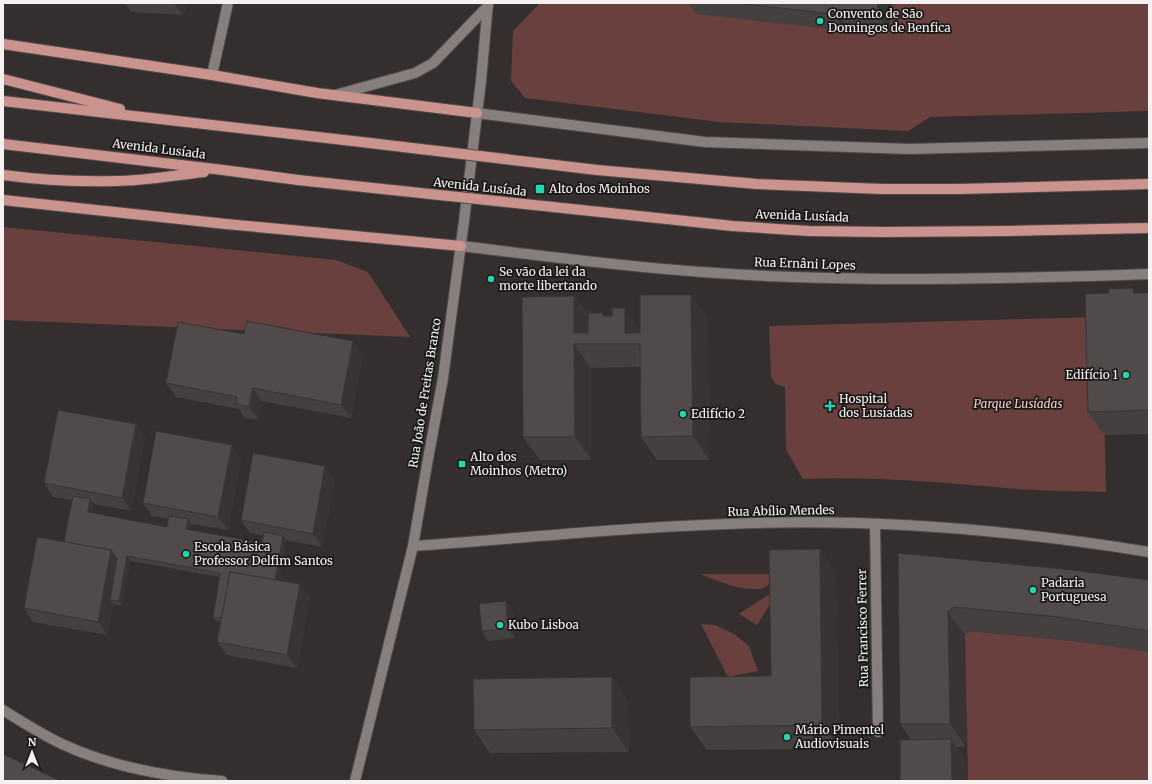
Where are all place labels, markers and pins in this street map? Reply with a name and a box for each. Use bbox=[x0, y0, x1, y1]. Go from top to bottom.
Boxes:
place label: Convento de São Domingos de Benfica bbox=[828, 6, 951, 35]
marker: Convento de São Domingos de Benfica bbox=[815, 16, 825, 26]
place label: Alto dos Moinhos bbox=[548, 181, 650, 196]
marker: Alto dos Moinhos bbox=[534, 183, 546, 195]
place label: Se vão da lei da morte libertando bbox=[499, 264, 597, 293]
marker: Se vão da lei da morte libertando bbox=[486, 274, 496, 284]
place label: Edifício 1 bbox=[1066, 367, 1119, 382]
marker: Edifício 1 bbox=[1121, 370, 1131, 380]
place label: Hospital dos Lusíadas bbox=[839, 391, 913, 420]
marker: Hospital dos Lusíadas bbox=[824, 400, 836, 412]
place label: Edifício 2 bbox=[691, 406, 745, 421]
marker: Edifício 2 bbox=[678, 409, 688, 419]
place label: Alto dos Moinhos (Metro) bbox=[469, 449, 567, 478]
marker: Alto dos Moinhos (Metro) bbox=[457, 459, 467, 469]
place label: Escola Básica Professor Delfim Santos bbox=[194, 539, 333, 568]
marker: Escola Básica Professor Delfim Santos bbox=[181, 549, 191, 559]
place label: Padaria Portuguesa bbox=[1041, 575, 1107, 604]
marker: Padaria Portuguesa bbox=[1028, 585, 1038, 595]
place label: Kubo Lisboa bbox=[508, 617, 580, 632]
marker: Kubo Lisboa bbox=[495, 620, 505, 630]
place label: Mário Pimentel Audiovisuais bbox=[794, 722, 885, 751]
marker: Mário Pimentel Audiovisuais bbox=[782, 732, 792, 742]

